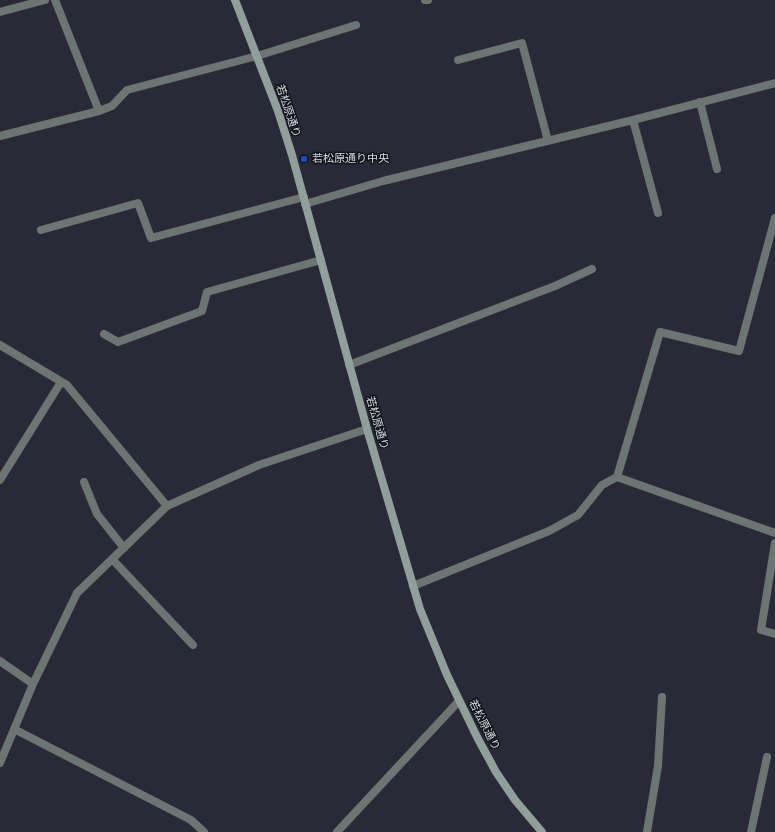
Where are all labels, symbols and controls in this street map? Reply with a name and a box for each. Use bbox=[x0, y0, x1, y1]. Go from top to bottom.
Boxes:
street label: 若松原通り bbox=[273, 83, 303, 139]
place label: 若松原通り中央 bbox=[312, 152, 389, 166]
marker: 若松原通り中央 bbox=[299, 154, 309, 164]
street label: 若松原通り bbox=[363, 395, 391, 451]
street label: 若松原通り bbox=[466, 698, 502, 752]

